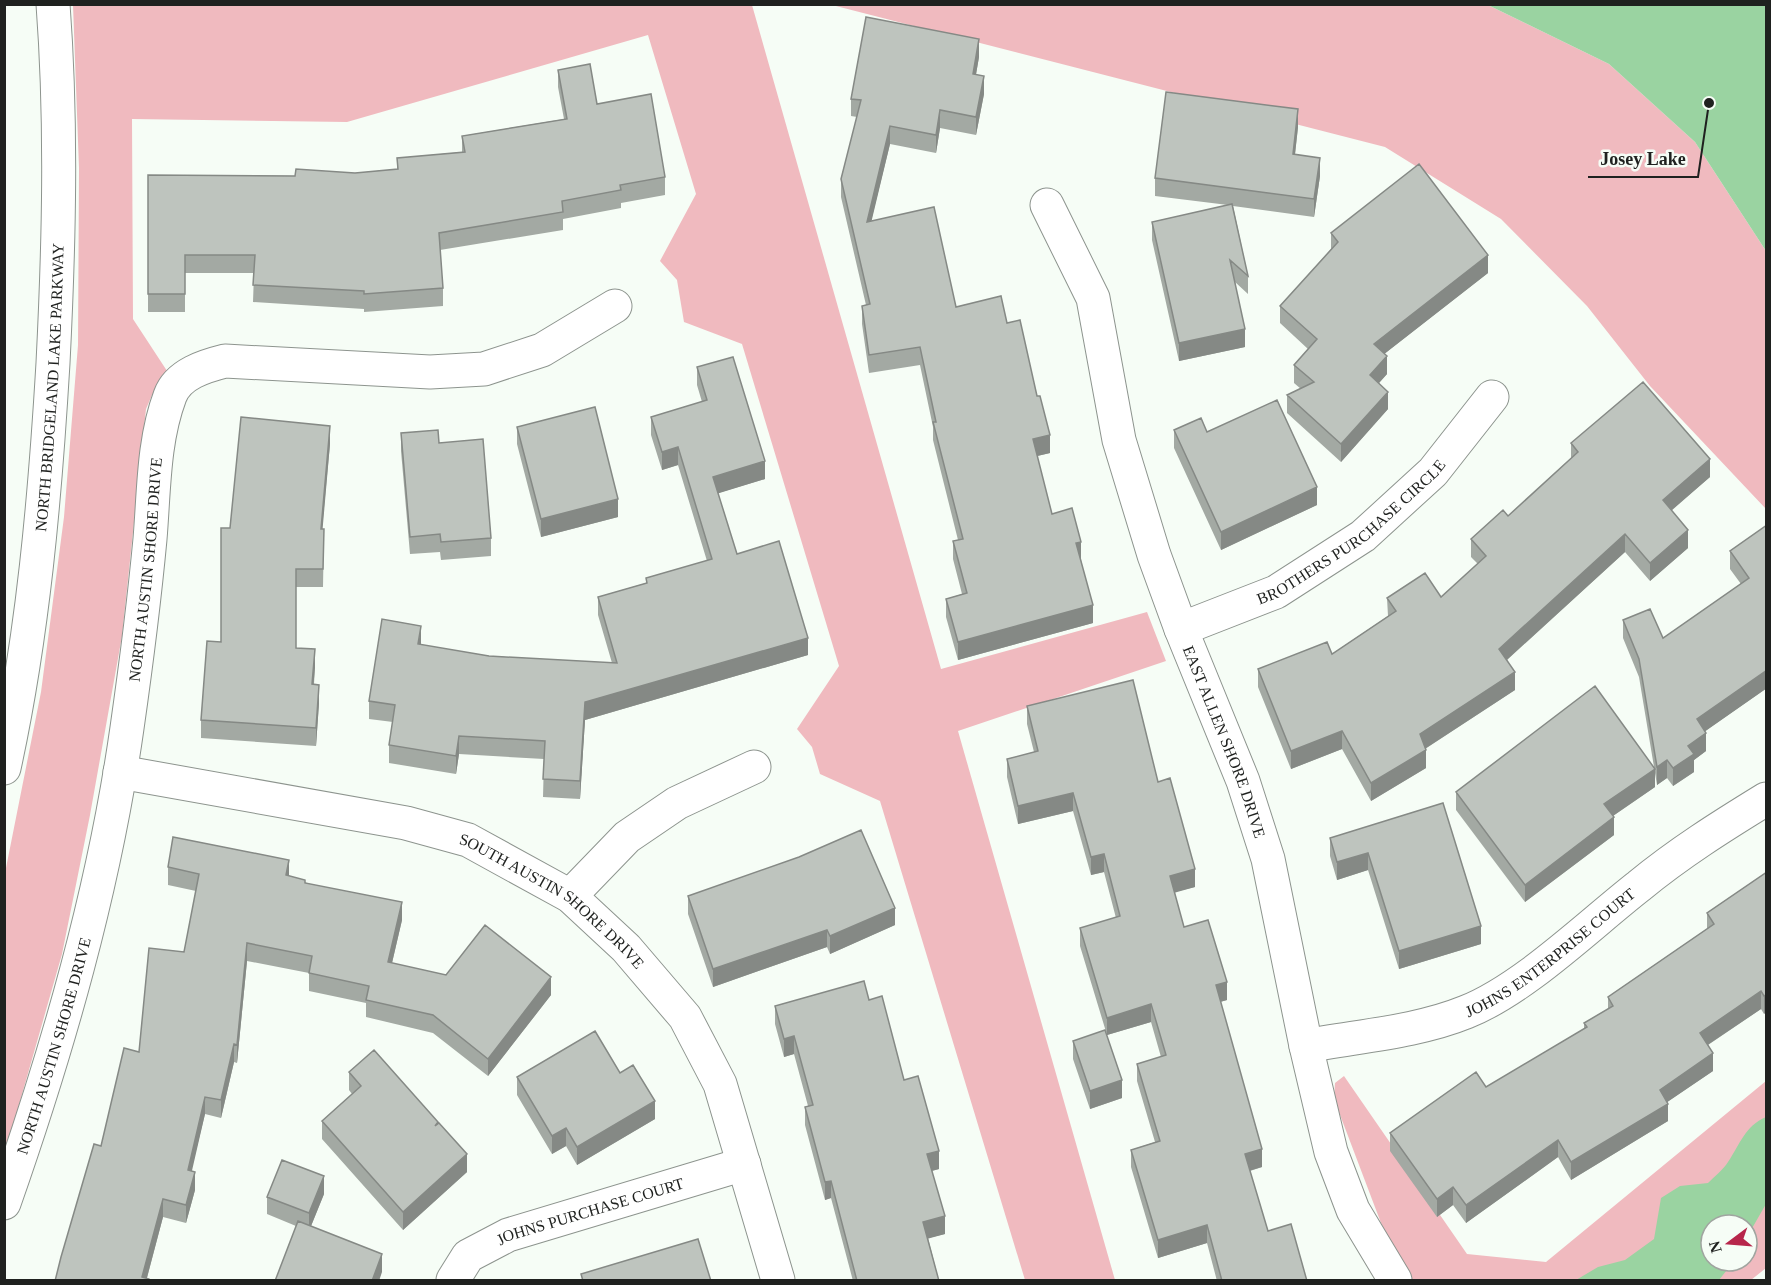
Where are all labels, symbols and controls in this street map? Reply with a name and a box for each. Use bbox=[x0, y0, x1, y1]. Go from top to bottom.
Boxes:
callout: Josey Lake bbox=[1588, 141, 1698, 177]
text: Josey Lake bbox=[1600, 149, 1686, 169]
street label: NORTH BRIDGELAND LAKE PARKWAY bbox=[32, 242, 66, 532]
street label: NORTH AUSTIN SHORE DRIVE bbox=[125, 456, 165, 683]
street label: BROTHERS PURCHASE CIRCLE bbox=[1254, 456, 1448, 607]
street label: EAST ALLEN SHORE DRIVE bbox=[1180, 643, 1269, 840]
street label: SOUTH AUSTIN SHORE DRIVE bbox=[458, 830, 648, 972]
street label: JOHNS ENTERPRISE COURT bbox=[1463, 884, 1638, 1020]
street label: NORTH AUSTIN SHORE DRIVE bbox=[13, 935, 93, 1156]
street label: JOHNS PURCHASE COURT bbox=[494, 1174, 686, 1248]
north arrow bbox=[1699, 1213, 1759, 1273]
text: N bbox=[1705, 1239, 1725, 1255]

